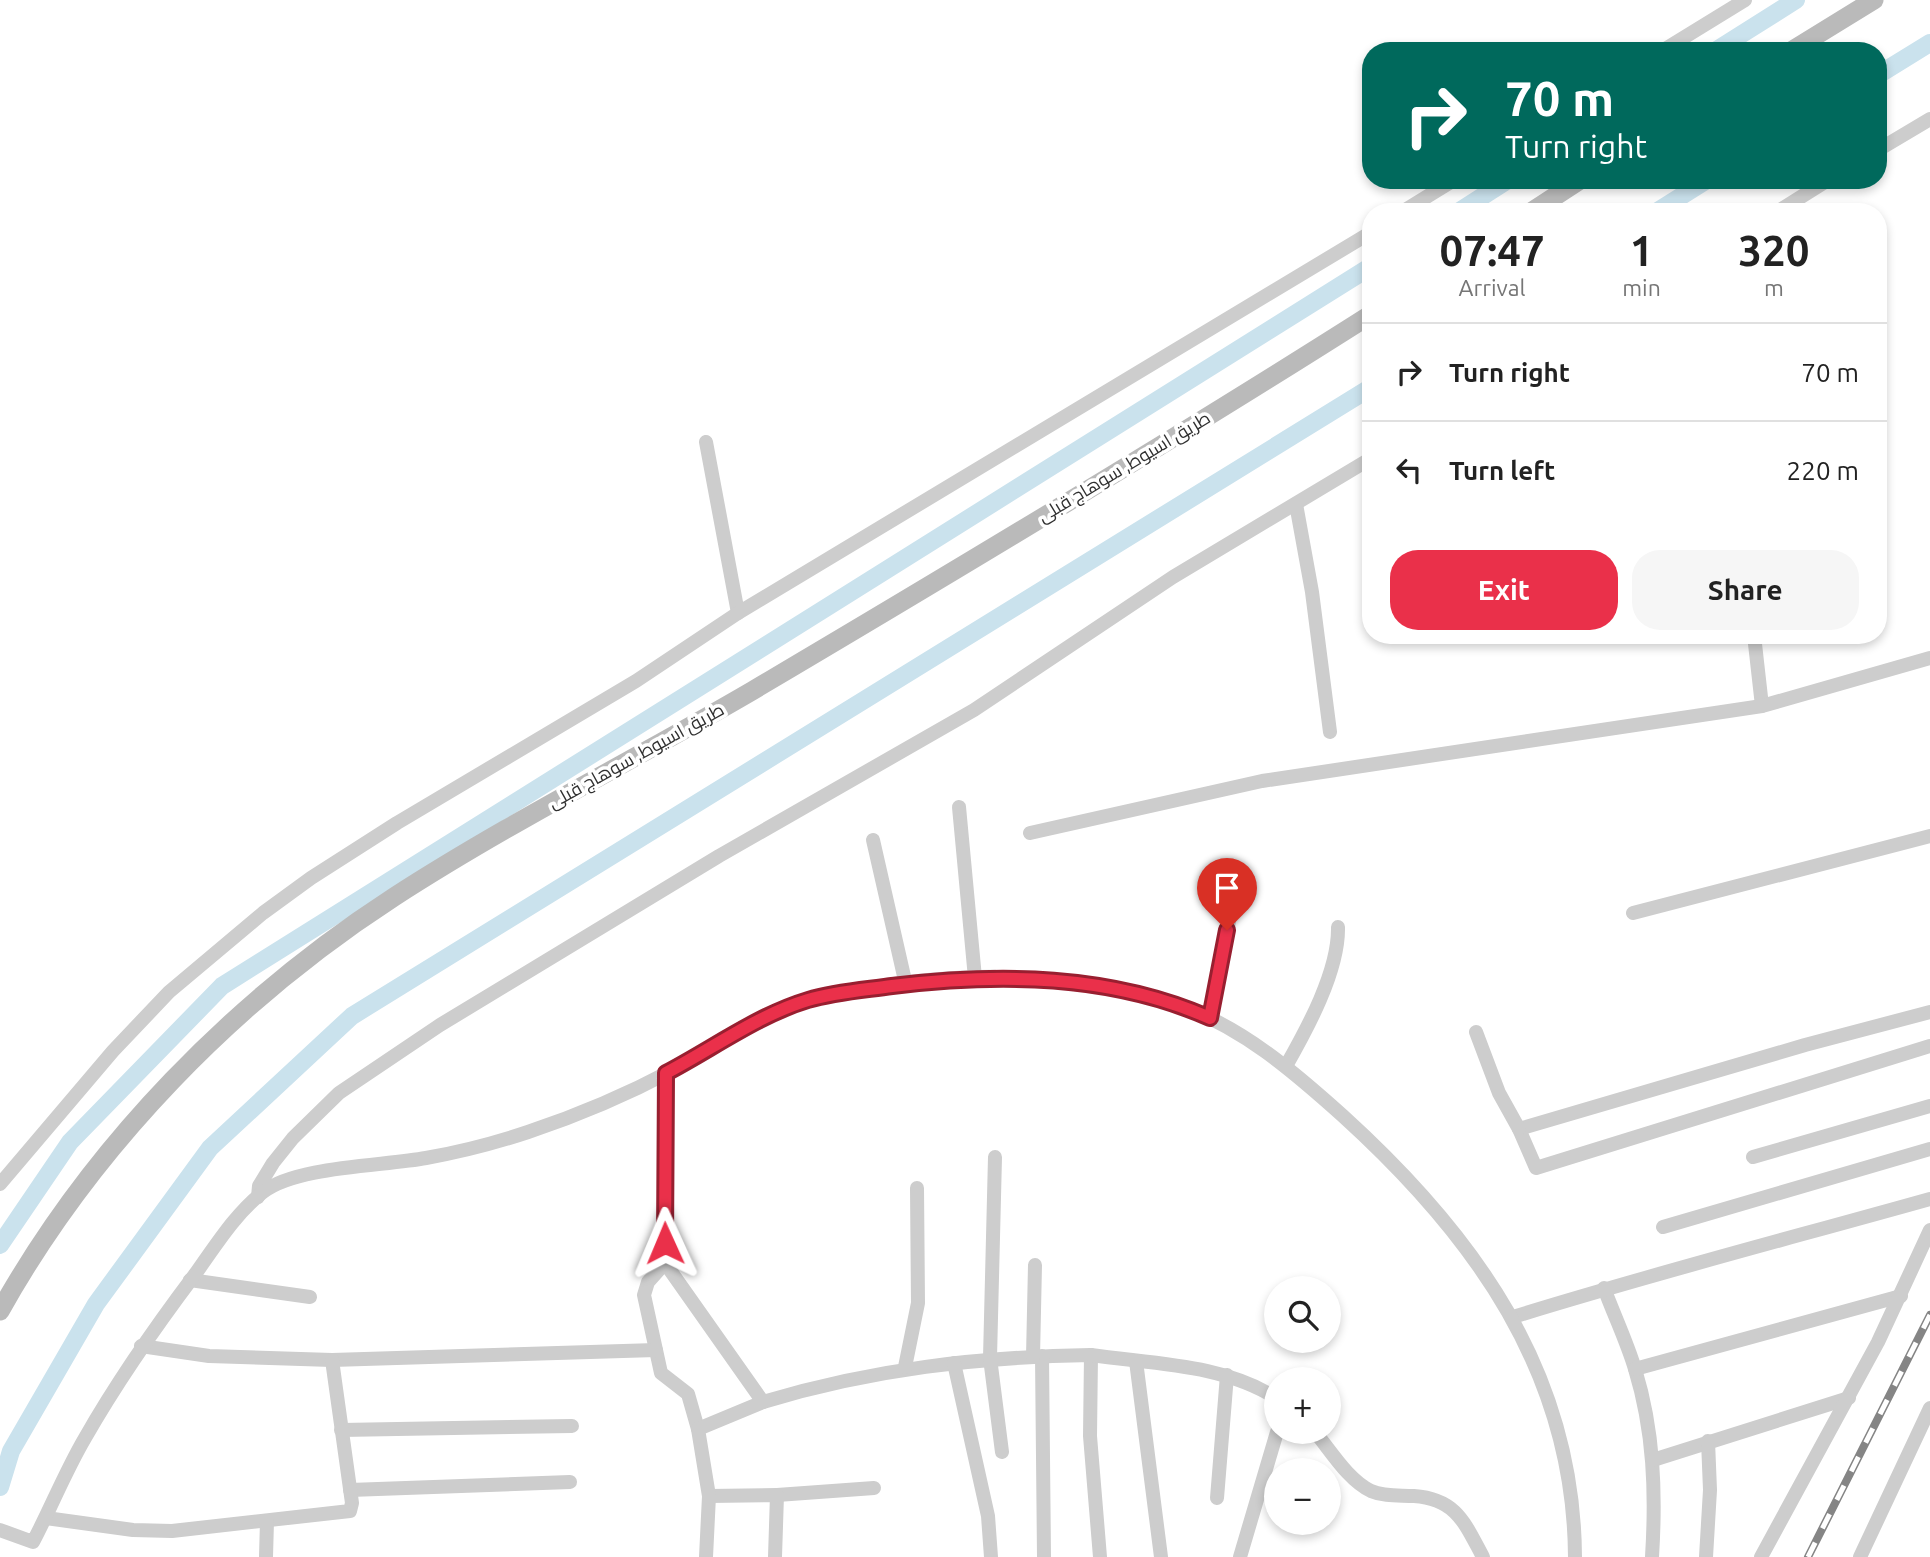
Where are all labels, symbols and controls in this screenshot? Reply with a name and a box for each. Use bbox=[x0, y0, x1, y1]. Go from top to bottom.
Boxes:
icon: right bbox=[1390, 70, 1481, 161]
text: 70 m bbox=[1505, 70, 1614, 125]
text: Turn right bbox=[1505, 128, 1647, 164]
text: 07:47 bbox=[1440, 227, 1545, 274]
text: 1 bbox=[1630, 227, 1653, 274]
text: 320 bbox=[1738, 227, 1809, 274]
text: Arrival bbox=[1459, 275, 1526, 300]
text: min bbox=[1622, 275, 1661, 300]
text: m bbox=[1764, 275, 1784, 300]
icon: right bbox=[1390, 353, 1428, 391]
text: Turn right bbox=[1449, 358, 1570, 387]
text: 70 m bbox=[1801, 358, 1859, 387]
street label: طريق اسيوط, سوهاج قبلى bbox=[1034, 407, 1215, 528]
icon: left bbox=[1390, 451, 1428, 489]
text: Turn left bbox=[1449, 456, 1555, 485]
text: 220 m bbox=[1787, 456, 1859, 485]
button: Exit bbox=[1390, 550, 1618, 630]
button: Share bbox=[1632, 550, 1859, 630]
street label: طريق اسيوط, سوهاج قبلى bbox=[544, 698, 728, 814]
pin bbox=[1197, 858, 1257, 930]
icon: arrive bbox=[1208, 869, 1246, 907]
position arrow bbox=[628, 1206, 702, 1280]
map controls bbox=[1264, 1276, 1341, 1535]
button: search bbox=[1264, 1276, 1341, 1353]
button: + bbox=[1264, 1367, 1341, 1444]
button: − bbox=[1264, 1458, 1341, 1535]

